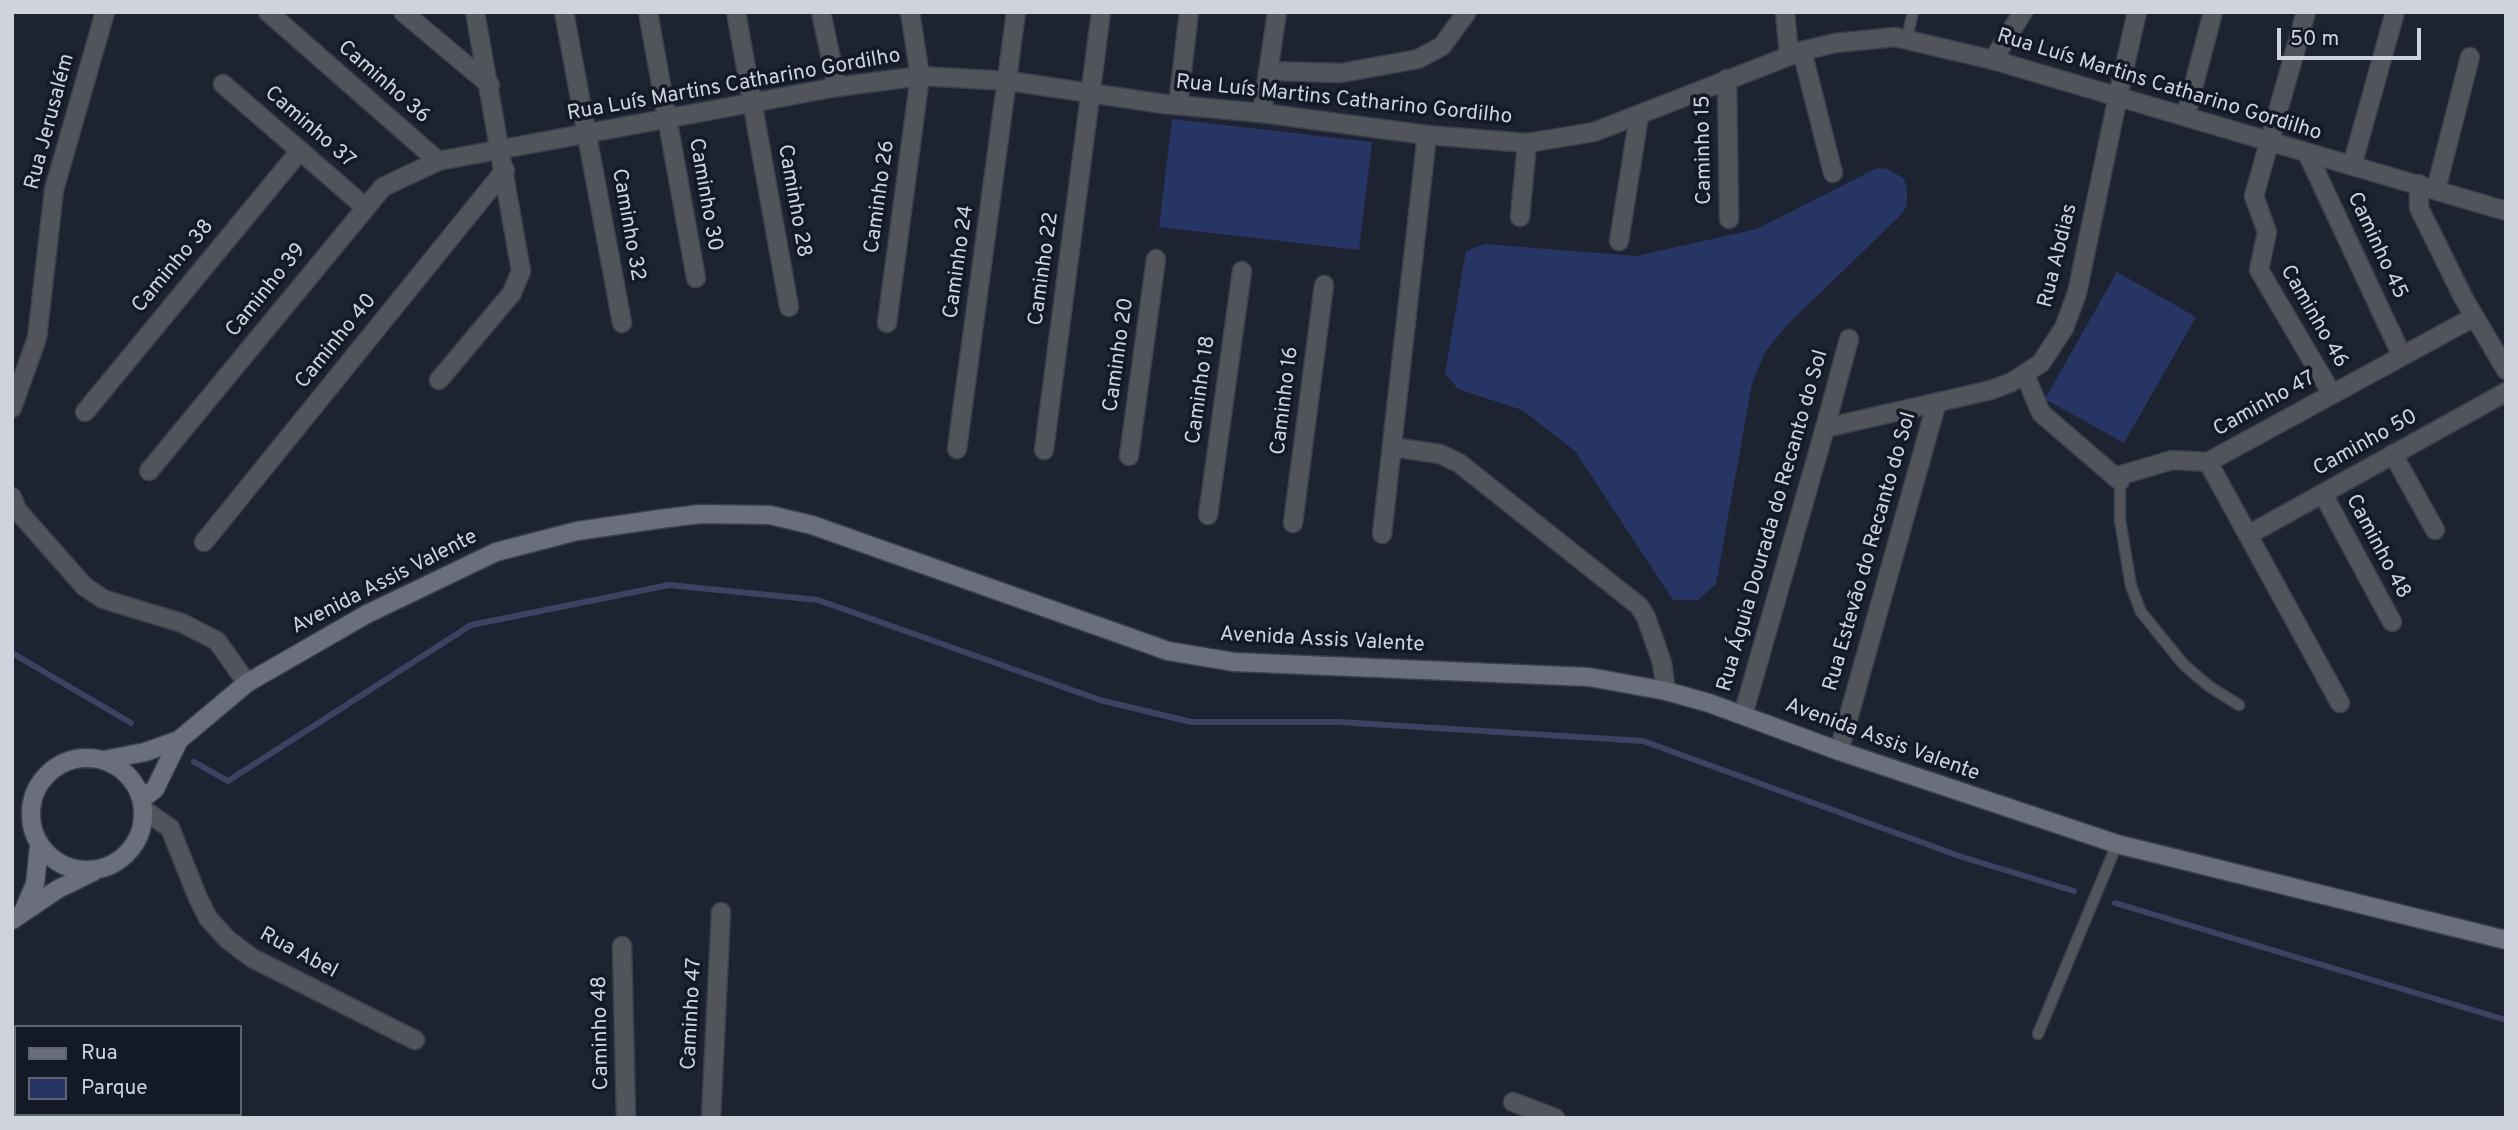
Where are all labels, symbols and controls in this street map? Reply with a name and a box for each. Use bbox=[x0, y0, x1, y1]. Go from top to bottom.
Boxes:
scale bar bbox=[2280, 14, 2424, 58]
street label: Rua Luís Martins Catharino Gordilho bbox=[1994, 25, 2324, 147]
text: 50 m bbox=[2290, 26, 2339, 53]
street label: Caminho 36 bbox=[332, 36, 434, 130]
street label: Rua Luís Martins Catharino Gordilho bbox=[565, 44, 903, 128]
street label: Rua Jerusalém bbox=[21, 51, 81, 193]
street label: Rua Luís Martins Catharino Gordilho bbox=[1174, 71, 1514, 131]
street label: Caminho 37 bbox=[258, 82, 360, 174]
street label: Caminho 15 bbox=[1691, 95, 1719, 205]
street label: Caminho 30 bbox=[682, 136, 726, 254]
street label: Caminho 26 bbox=[861, 139, 901, 255]
street label: Caminho 28 bbox=[771, 143, 815, 259]
street label: Caminho 32 bbox=[605, 167, 649, 283]
street label: Caminho 45 bbox=[2340, 189, 2412, 303]
street label: Rua Abdias bbox=[2034, 202, 2084, 310]
street label: Caminho 24 bbox=[940, 204, 980, 320]
street label: Caminho 22 bbox=[1025, 211, 1065, 327]
street label: Caminho 38 bbox=[128, 215, 220, 319]
street label: Caminho 39 bbox=[222, 239, 312, 343]
street label: Caminho 46 bbox=[2274, 261, 2352, 373]
street label: Caminho 40 bbox=[291, 289, 383, 395]
street label: Caminho 20 bbox=[1100, 296, 1140, 414]
street label: Caminho 18 bbox=[1182, 334, 1222, 446]
street label: Caminho 16 bbox=[1267, 345, 1305, 457]
street label: Rua Águia Dourada do Recanto do Sol bbox=[1713, 347, 1835, 695]
street label: Caminho 47 bbox=[2210, 367, 2320, 443]
street label: Caminho 50 bbox=[2310, 405, 2422, 483]
street label: Rua Estevão do Recanto do Sol bbox=[1819, 410, 1923, 694]
street label: Caminho 48 bbox=[2339, 491, 2415, 603]
street label: Avenida Assis Valente bbox=[288, 525, 482, 641]
street label: Avenida Assis Valente bbox=[1219, 623, 1425, 659]
street label: Avenida Assis Valente bbox=[1781, 694, 1983, 788]
street label: Rua Abel bbox=[255, 923, 341, 985]
street label: Caminho 47 bbox=[677, 957, 709, 1071]
street label: Caminho 48 bbox=[588, 976, 616, 1090]
legend bbox=[14, 1025, 242, 1116]
text: Rua bbox=[81, 1040, 118, 1067]
text: Parque bbox=[81, 1075, 148, 1102]

